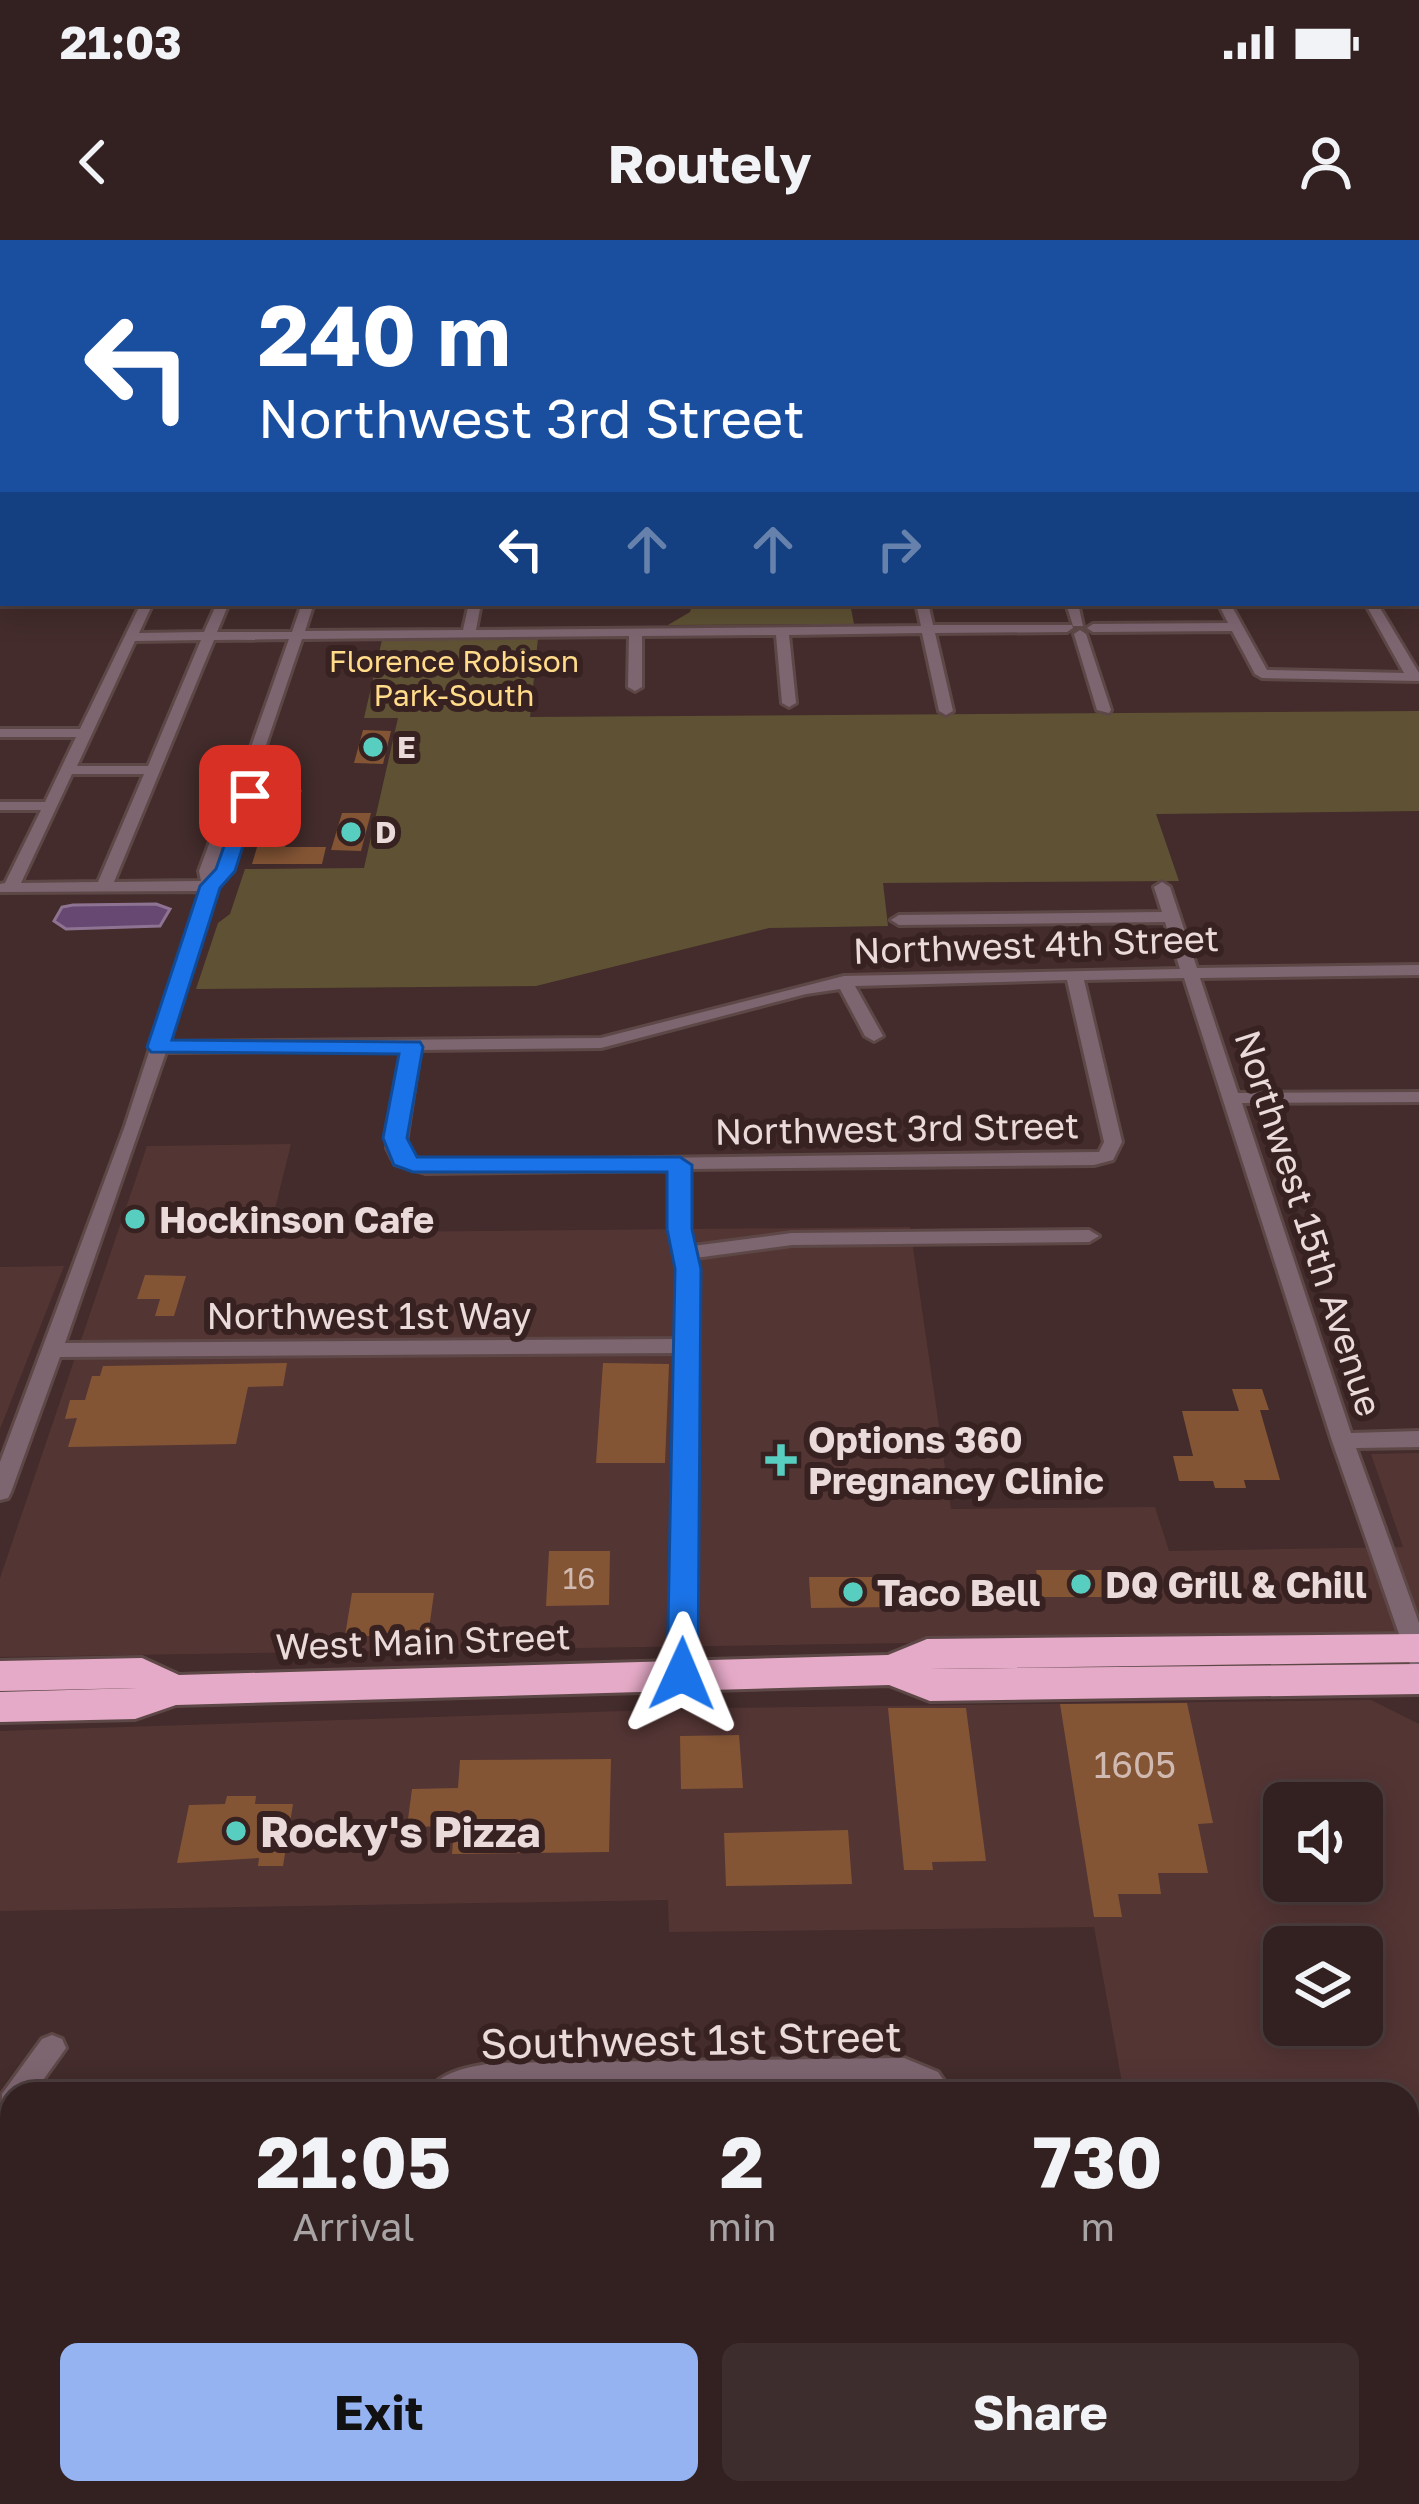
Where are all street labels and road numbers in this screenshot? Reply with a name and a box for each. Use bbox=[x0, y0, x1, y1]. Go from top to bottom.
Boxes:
street label: Northwest 4th Street bbox=[852, 916, 1220, 972]
street label: Northwest 15th Avenue bbox=[1226, 1025, 1392, 1421]
street label: Northwest 3rd Street bbox=[714, 1103, 1080, 1153]
street label: Northwest 1st Way bbox=[207, 1294, 531, 1337]
street label: West Main Street bbox=[275, 1614, 571, 1668]
street label: Southwest 1st Street bbox=[480, 2010, 902, 2068]

